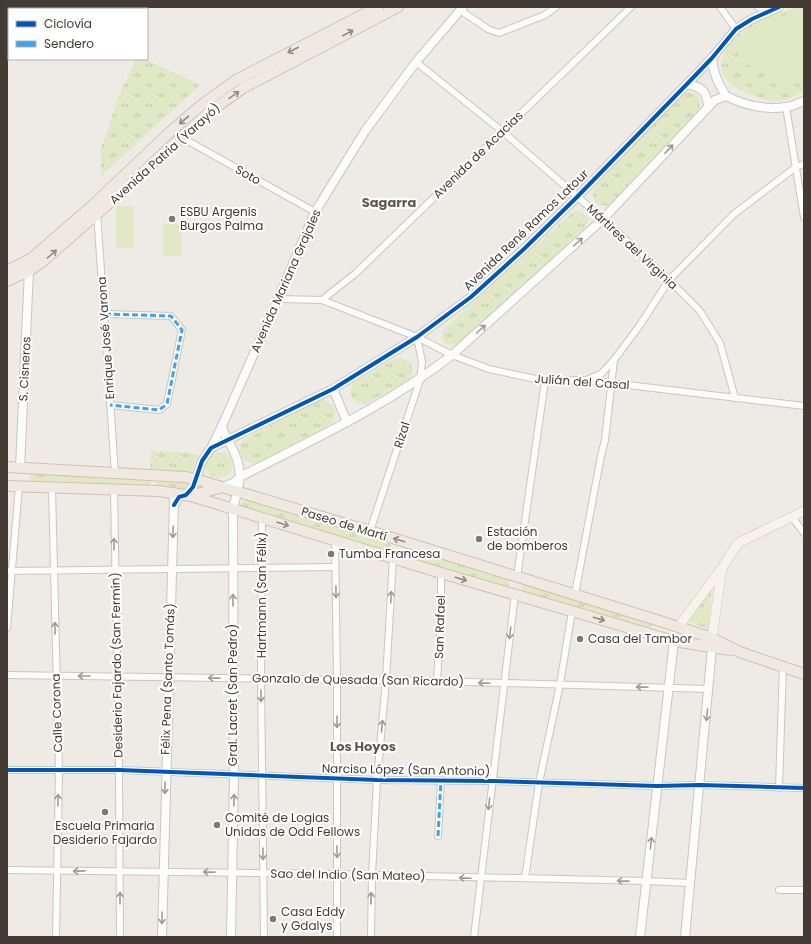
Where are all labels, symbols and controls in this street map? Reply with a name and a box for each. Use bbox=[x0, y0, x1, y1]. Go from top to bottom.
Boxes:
legend bbox=[8, 8, 148, 60]
text: Ciclovía bbox=[44, 15, 92, 32]
one-way arrow bbox=[342, 29, 354, 36]
text: Sendero bbox=[44, 35, 94, 52]
one-way arrow bbox=[287, 47, 299, 55]
one-way arrow bbox=[228, 91, 239, 99]
street label: Avenida Patria (Yarayó) bbox=[106, 99, 224, 208]
street label: Avenida de Acacias bbox=[429, 107, 526, 202]
one-way arrow bbox=[179, 115, 189, 125]
one-way arrow bbox=[664, 144, 674, 154]
street label: Soto bbox=[232, 161, 264, 189]
street label: Avenida René Ramos Latour bbox=[459, 165, 592, 294]
district label: Sagarra bbox=[362, 193, 416, 212]
street label: Mártires del Virginia bbox=[583, 200, 682, 293]
place label: ESBU Argenis Burgos Palma bbox=[180, 203, 263, 234]
street label: Avenida Mariana Grajales bbox=[246, 207, 325, 355]
marker: ESBU Argenis Burgos Palma bbox=[167, 214, 177, 224]
one-way arrow bbox=[573, 237, 583, 247]
one-way arrow bbox=[47, 249, 57, 259]
street label: Enrique José Varona bbox=[93, 276, 118, 400]
one-way arrow bbox=[476, 324, 487, 333]
street label: S. Cisneros bbox=[14, 336, 35, 402]
street label: Julián del Casal bbox=[534, 370, 630, 393]
street label: Rizal bbox=[389, 419, 414, 450]
street label: Paseo de Martí bbox=[299, 502, 389, 545]
one-way arrow bbox=[277, 520, 289, 528]
place label: Estación de bomberos bbox=[487, 523, 568, 554]
one-way arrow bbox=[169, 525, 176, 538]
street label: Hartmann (San Félix) bbox=[253, 532, 270, 658]
marker: Estación de bomberos bbox=[474, 534, 484, 544]
one-way arrow bbox=[393, 536, 406, 543]
one-way arrow bbox=[110, 538, 118, 551]
place label: Tumba Francesa bbox=[339, 545, 440, 562]
marker: Tumba Francesa bbox=[326, 549, 336, 559]
street label: Desiderio Fajardo (San Fermín) bbox=[106, 572, 127, 758]
one-way arrow bbox=[454, 576, 467, 583]
one-way arrow bbox=[332, 585, 340, 598]
one-way arrow bbox=[387, 591, 394, 604]
one-way arrow bbox=[229, 594, 237, 607]
street label: San Rafael bbox=[430, 595, 449, 659]
street label: Félix Pena (Santo Tomás) bbox=[156, 603, 179, 755]
one-way arrow bbox=[592, 616, 605, 623]
one-way arrow bbox=[51, 622, 59, 635]
street label: Gral. Lacret (San Pedro) bbox=[224, 624, 241, 766]
one-way arrow bbox=[506, 626, 514, 639]
place label: Casa del Tambor bbox=[588, 630, 692, 647]
marker: Casa del Tambor bbox=[575, 634, 585, 644]
street label: Gonzalo de Quesada (San Ricardo) bbox=[252, 669, 464, 690]
one-way arrow bbox=[78, 672, 91, 680]
street label: Calle Corona bbox=[47, 673, 66, 753]
one-way arrow bbox=[208, 674, 221, 682]
one-way arrow bbox=[478, 679, 491, 686]
one-way arrow bbox=[636, 683, 649, 691]
one-way arrow bbox=[257, 689, 265, 702]
one-way arrow bbox=[703, 708, 710, 721]
one-way arrow bbox=[333, 715, 341, 728]
one-way arrow bbox=[378, 720, 386, 733]
district label: Los Hoyos bbox=[330, 737, 396, 756]
street label: Narciso López (San Antonio) bbox=[322, 760, 490, 779]
one-way arrow bbox=[162, 781, 169, 794]
one-way arrow bbox=[54, 794, 62, 807]
one-way arrow bbox=[230, 794, 238, 807]
one-way arrow bbox=[486, 797, 493, 810]
marker: Escuela Primaria Desiderio Fajardo bbox=[100, 807, 110, 817]
place label: Comité de Logias Unidas de Odd Fellows bbox=[225, 809, 360, 840]
place label: Escuela Primaria Desiderio Fajardo bbox=[53, 817, 158, 848]
marker: Comité de Logias Unidas de Odd Fellows bbox=[212, 820, 222, 830]
one-way arrow bbox=[647, 837, 654, 850]
one-way arrow bbox=[333, 845, 341, 858]
one-way arrow bbox=[259, 847, 267, 860]
street label: Sao del Indio (San Mateo) bbox=[270, 865, 426, 884]
one-way arrow bbox=[73, 867, 86, 875]
one-way arrow bbox=[203, 869, 216, 876]
one-way arrow bbox=[459, 874, 472, 882]
one-way arrow bbox=[617, 877, 630, 884]
one-way arrow bbox=[116, 892, 124, 905]
one-way arrow bbox=[367, 892, 375, 905]
place label: Casa Eddy y Gdalys bbox=[281, 903, 345, 934]
one-way arrow bbox=[158, 911, 166, 924]
marker: Casa Eddy y Gdalys bbox=[268, 914, 278, 924]

